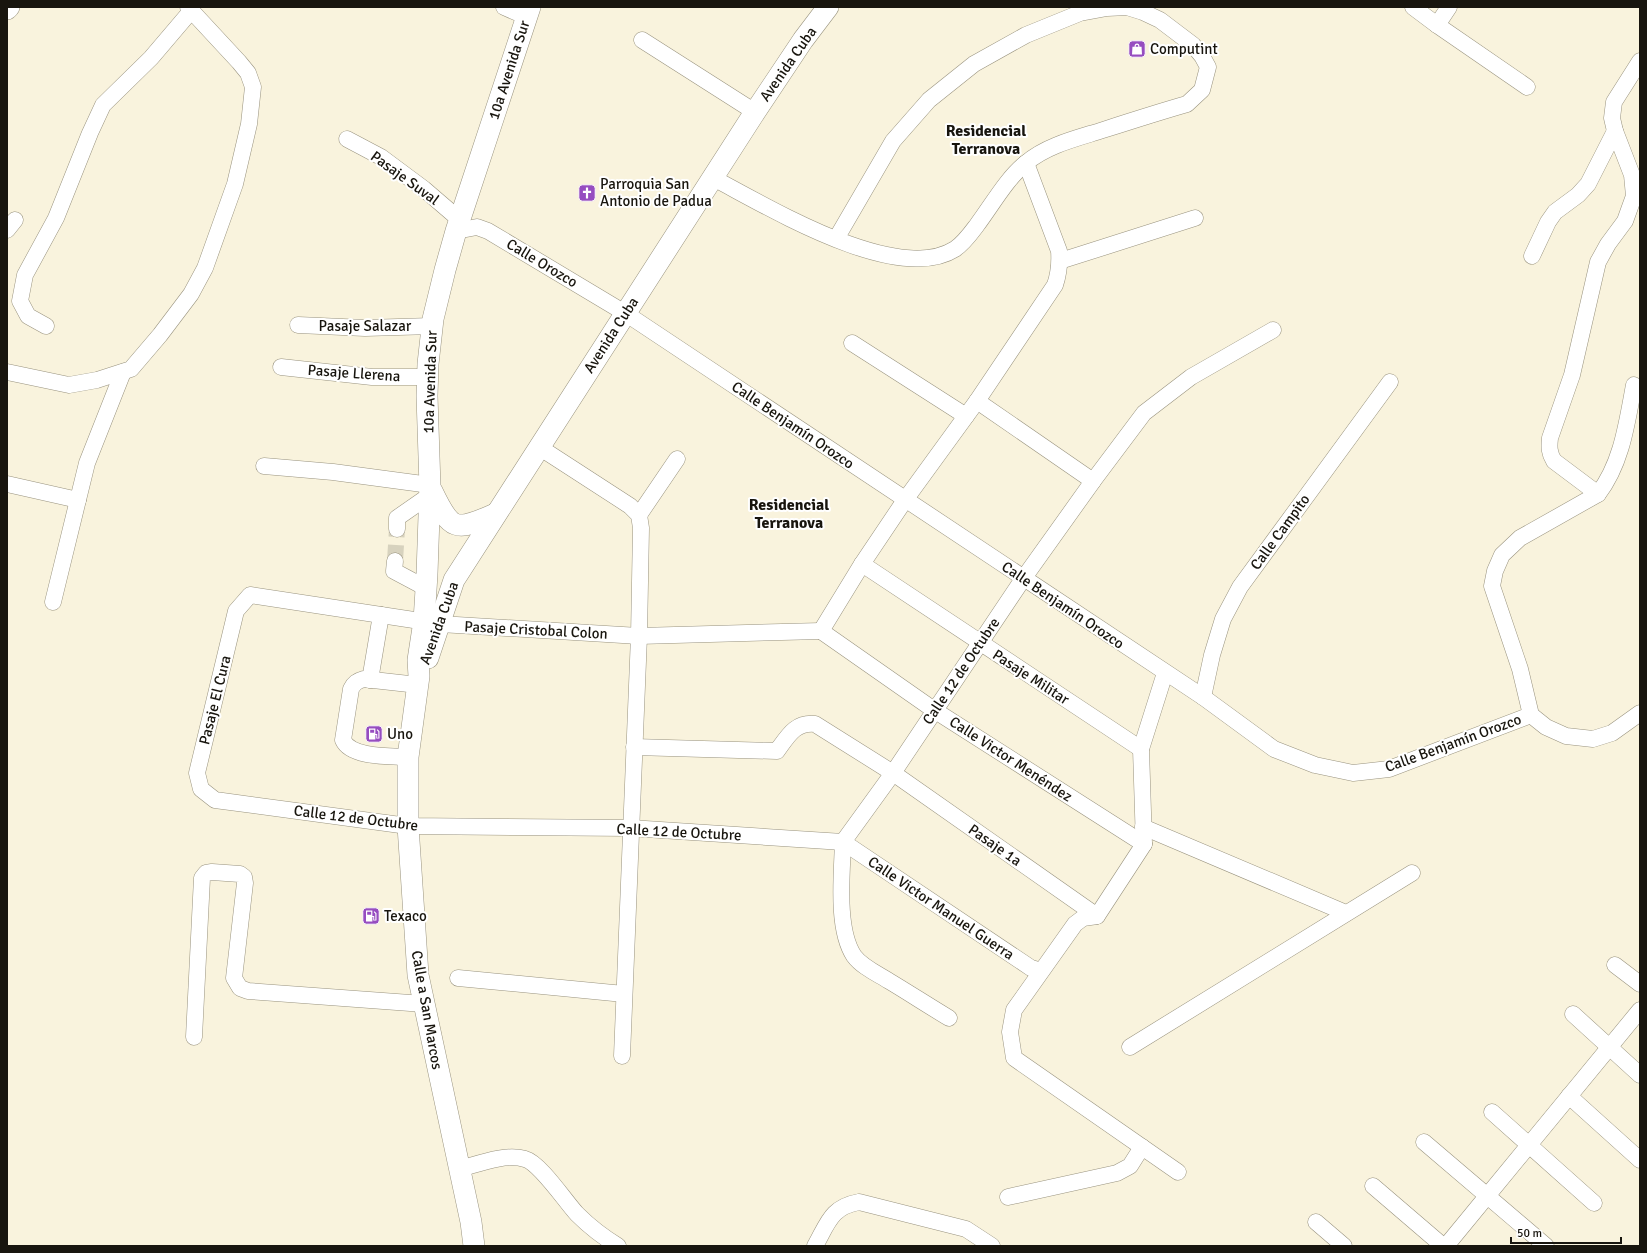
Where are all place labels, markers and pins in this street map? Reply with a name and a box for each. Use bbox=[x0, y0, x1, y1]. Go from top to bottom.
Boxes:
shop icon: Computint bbox=[1127, 39, 1147, 59]
place label: Computint bbox=[1150, 40, 1218, 58]
place label: Parroquia San Antonio de Padua bbox=[600, 175, 712, 210]
church icon: Parroquia San Antonio de Padua bbox=[577, 183, 597, 203]
fuel station icon: Uno bbox=[364, 724, 384, 744]
place label: Uno bbox=[387, 725, 413, 743]
fuel station icon: Texaco bbox=[361, 906, 381, 926]
place label: Texaco bbox=[384, 907, 427, 925]

